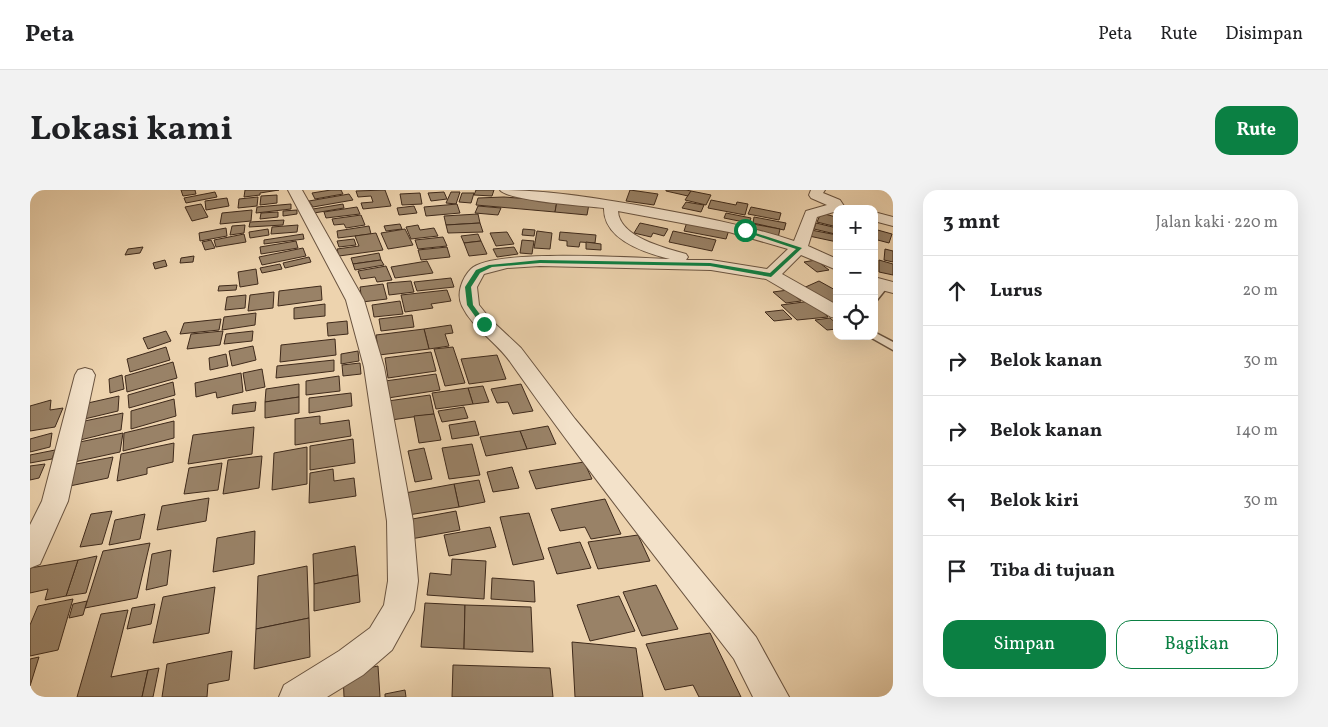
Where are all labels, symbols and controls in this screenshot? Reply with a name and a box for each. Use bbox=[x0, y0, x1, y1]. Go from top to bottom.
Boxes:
text: Peta bbox=[25, 18, 74, 52]
text: Peta bbox=[1098, 22, 1132, 47]
text: Rute bbox=[1160, 22, 1197, 47]
text: Disimpan bbox=[1225, 22, 1303, 47]
text: Lokasi kami bbox=[30, 106, 233, 154]
button: Rute bbox=[1215, 106, 1298, 155]
map controls bbox=[833, 205, 878, 340]
button: + bbox=[833, 205, 878, 250]
text: 3 mnt bbox=[943, 208, 1000, 237]
text: Jalan kaki · 220 m bbox=[1156, 212, 1278, 234]
route start bbox=[734, 219, 757, 242]
button: − bbox=[833, 250, 878, 295]
icon: ahead bbox=[943, 277, 971, 305]
text: Lurus bbox=[990, 278, 1042, 304]
text: 20 m bbox=[1243, 280, 1278, 302]
button: locate bbox=[833, 295, 878, 340]
route end bbox=[473, 313, 496, 336]
icon: right bbox=[943, 347, 971, 375]
text: Belok kanan bbox=[990, 348, 1102, 374]
text: 30 m bbox=[1243, 350, 1278, 372]
icon: right bbox=[943, 417, 971, 445]
text: Belok kanan bbox=[990, 418, 1102, 444]
text: 140 m bbox=[1236, 420, 1278, 442]
icon: left bbox=[943, 487, 971, 515]
text: Belok kiri bbox=[990, 488, 1079, 514]
text: 30 m bbox=[1243, 490, 1278, 512]
icon: arrive bbox=[943, 557, 971, 585]
text: Tiba di tujuan bbox=[990, 558, 1115, 584]
button: Simpan bbox=[943, 620, 1106, 669]
button: Bagikan bbox=[1116, 620, 1278, 669]

